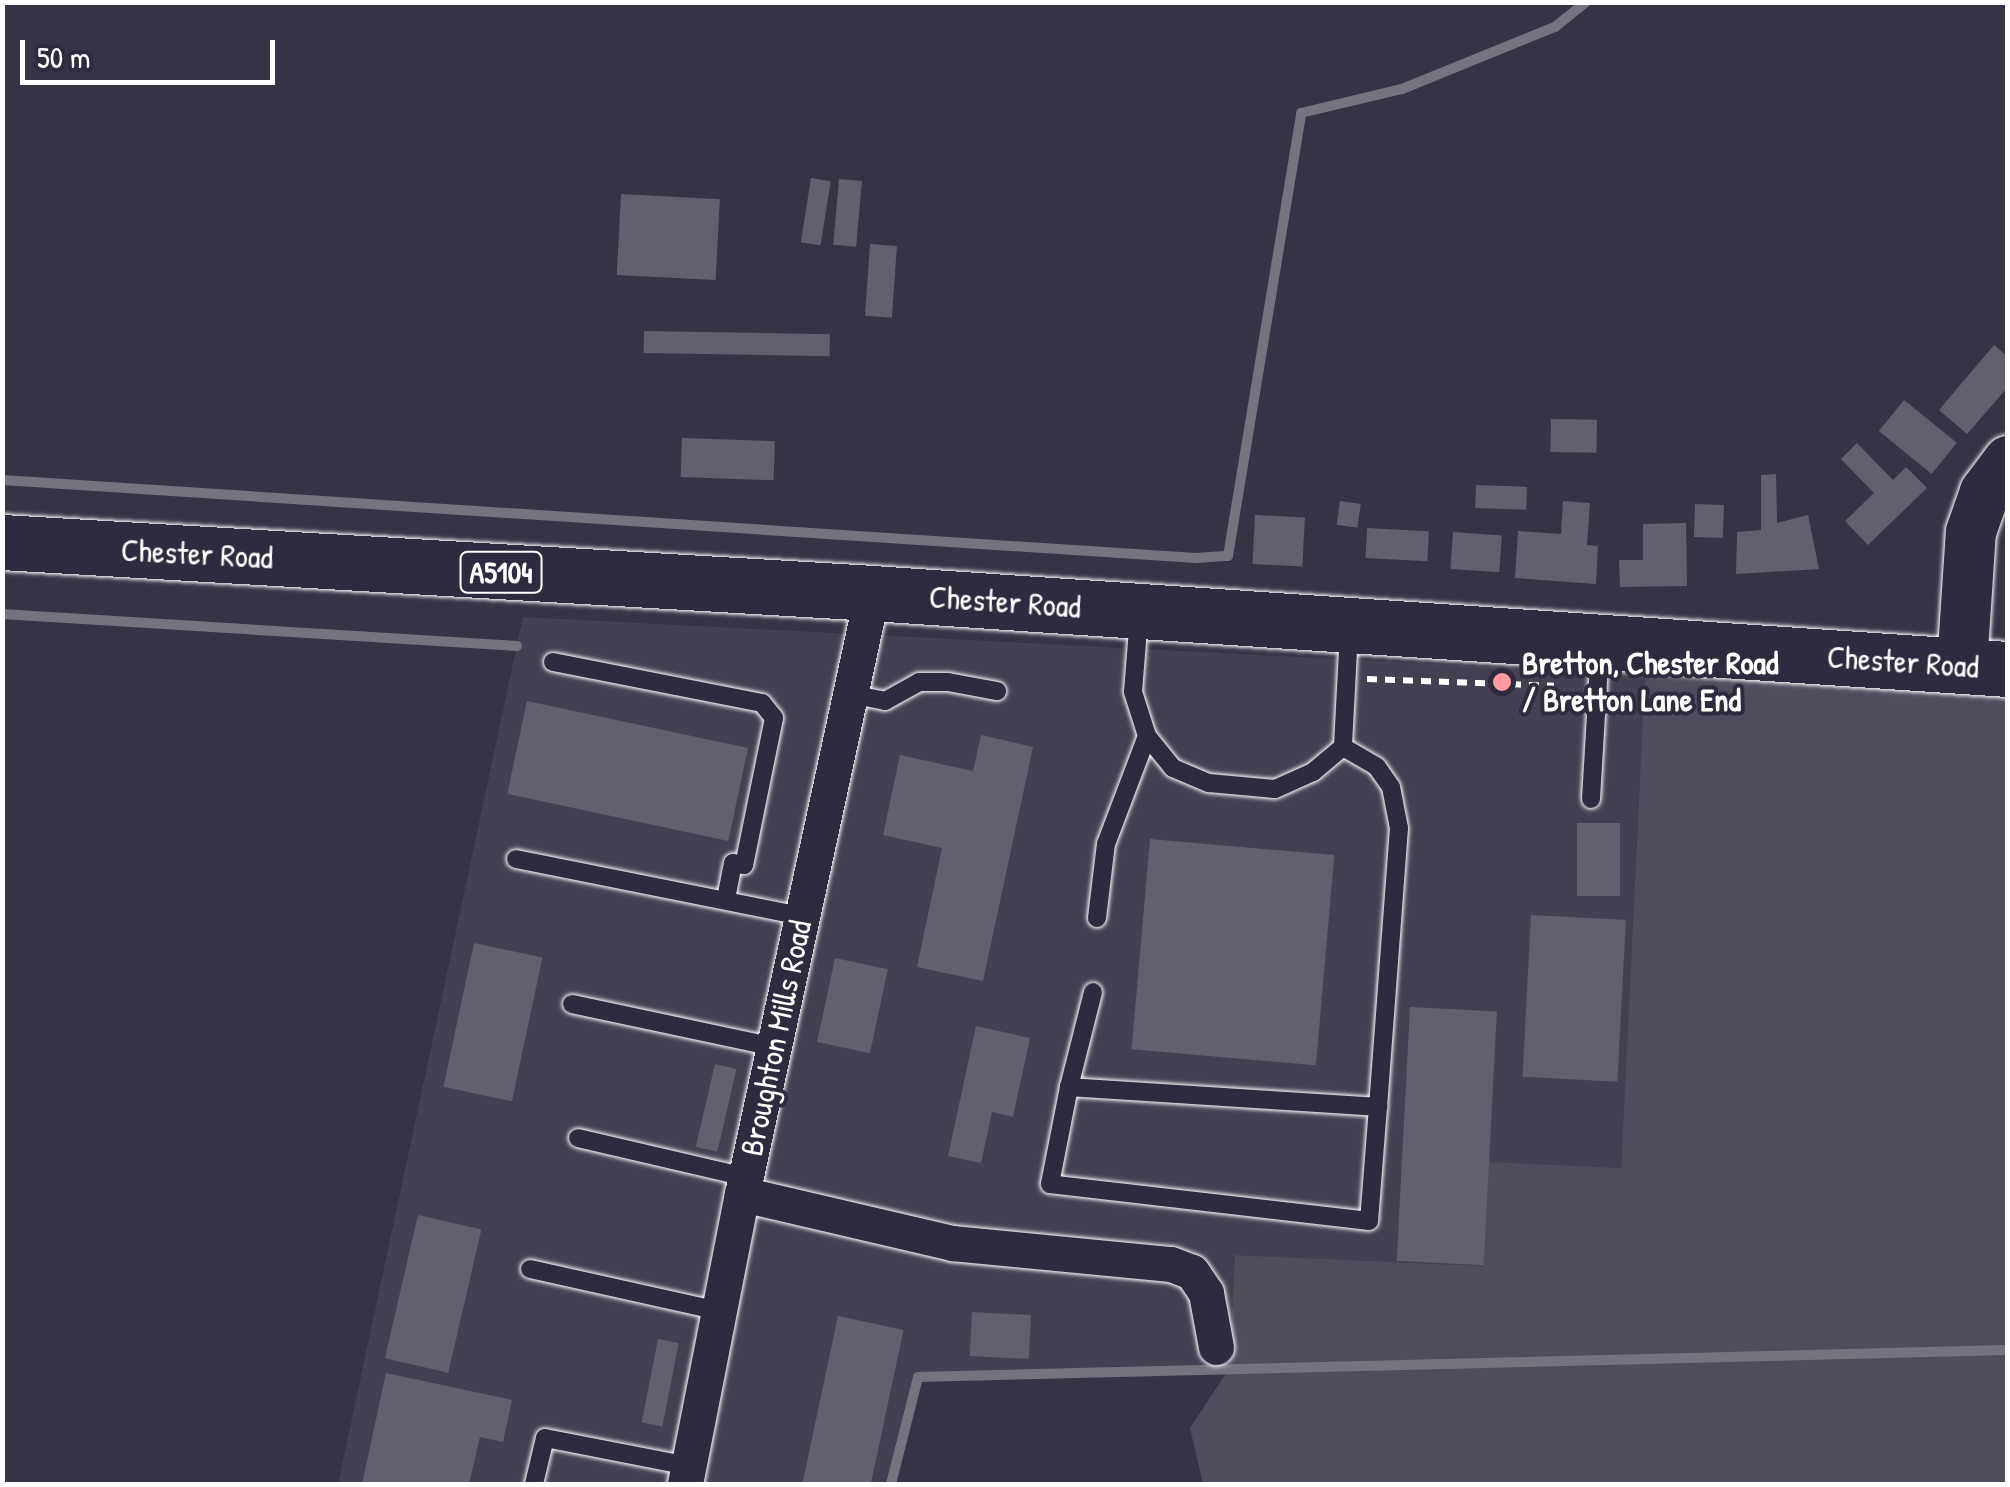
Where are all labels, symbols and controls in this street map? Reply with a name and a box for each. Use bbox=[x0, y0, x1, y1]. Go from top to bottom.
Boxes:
scale bar bbox=[25, 20, 280, 82]
text: 50 m bbox=[37, 37, 90, 77]
street label: Chester Road bbox=[120, 531, 274, 577]
road number: A5104 bbox=[458, 547, 544, 597]
street label: Chester Road bbox=[928, 578, 1082, 626]
street label: Chester Road bbox=[1826, 638, 1980, 686]
place label: Bretton, Chester Road / Bretton Lane End bbox=[1522, 645, 1778, 720]
marker: Bretton, Chester Road / Bretton Lane End bbox=[1491, 671, 1513, 693]
street label: Broughton Mills Road bbox=[732, 917, 820, 1159]

